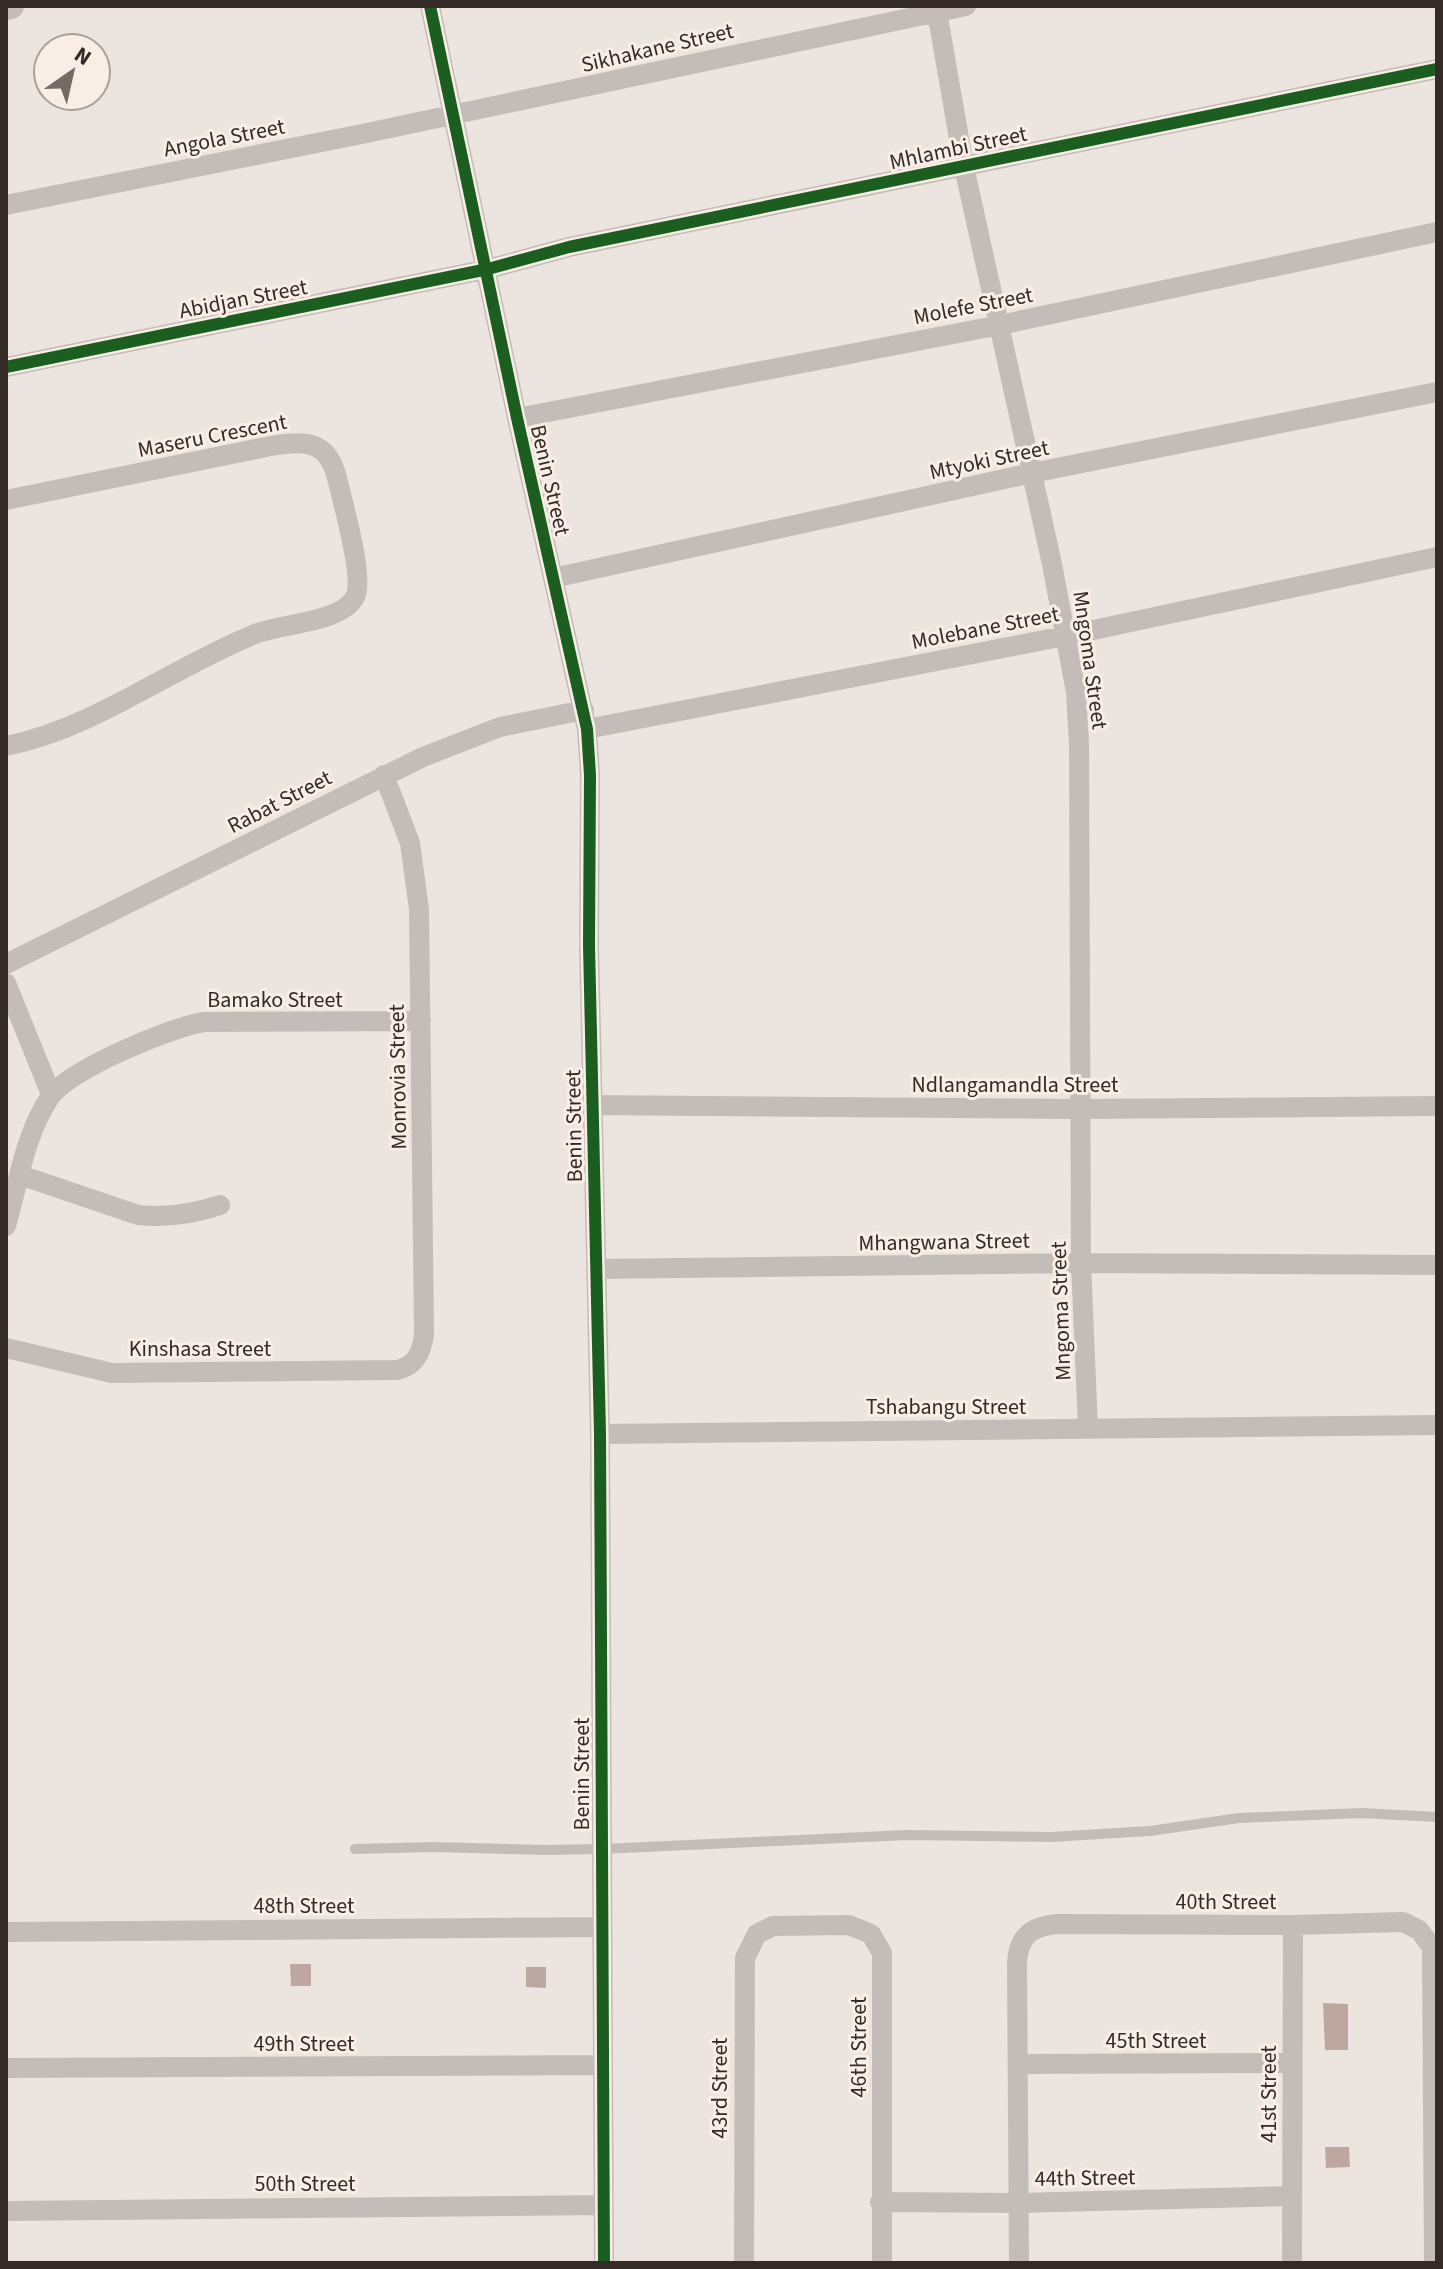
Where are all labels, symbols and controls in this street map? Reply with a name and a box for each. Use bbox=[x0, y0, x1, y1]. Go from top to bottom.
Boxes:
street label: Sikhakane Street bbox=[578, 15, 737, 81]
north arrow bbox=[32, 32, 112, 112]
text: N bbox=[68, 39, 98, 74]
street label: Angola Street bbox=[161, 110, 288, 165]
street label: Mhlambi Street bbox=[886, 118, 1031, 178]
street label: Abidjan Street bbox=[176, 271, 311, 327]
street label: Molefe Street bbox=[911, 279, 1036, 333]
street label: Maseru Crescent bbox=[135, 406, 290, 466]
street label: Benin Street bbox=[522, 422, 578, 539]
street label: Mtyoki Street bbox=[927, 432, 1052, 488]
street label: Mngoma Street bbox=[1064, 589, 1116, 732]
street label: Molebane Street bbox=[909, 598, 1062, 658]
street label: Rabat Street bbox=[222, 762, 338, 842]
street label: Bamako Street bbox=[207, 984, 343, 1016]
street label: Monrovia Street bbox=[381, 1003, 415, 1150]
street label: Benin Street bbox=[557, 1069, 591, 1183]
street label: Ndlangamandla Street bbox=[912, 1069, 1119, 1101]
street label: Mhangwana Street bbox=[858, 1224, 1031, 1259]
street label: Mngoma Street bbox=[1043, 1240, 1079, 1381]
street label: Kinshasa Street bbox=[129, 1333, 272, 1365]
street label: Tshabangu Street bbox=[866, 1391, 1027, 1423]
street label: Benin Street bbox=[566, 1717, 598, 1830]
street label: 40th Street bbox=[1176, 1886, 1277, 1918]
street label: 48th Street bbox=[254, 1890, 355, 1922]
street label: 46th Street bbox=[843, 1996, 875, 2097]
street label: 45th Street bbox=[1106, 2025, 1207, 2057]
street label: 49th Street bbox=[254, 2028, 355, 2060]
street label: 43rd Street bbox=[704, 2037, 736, 2139]
street label: 41st Street bbox=[1253, 2045, 1285, 2143]
street label: 44th Street bbox=[1034, 2161, 1136, 2195]
street label: 50th Street bbox=[255, 2168, 356, 2200]

